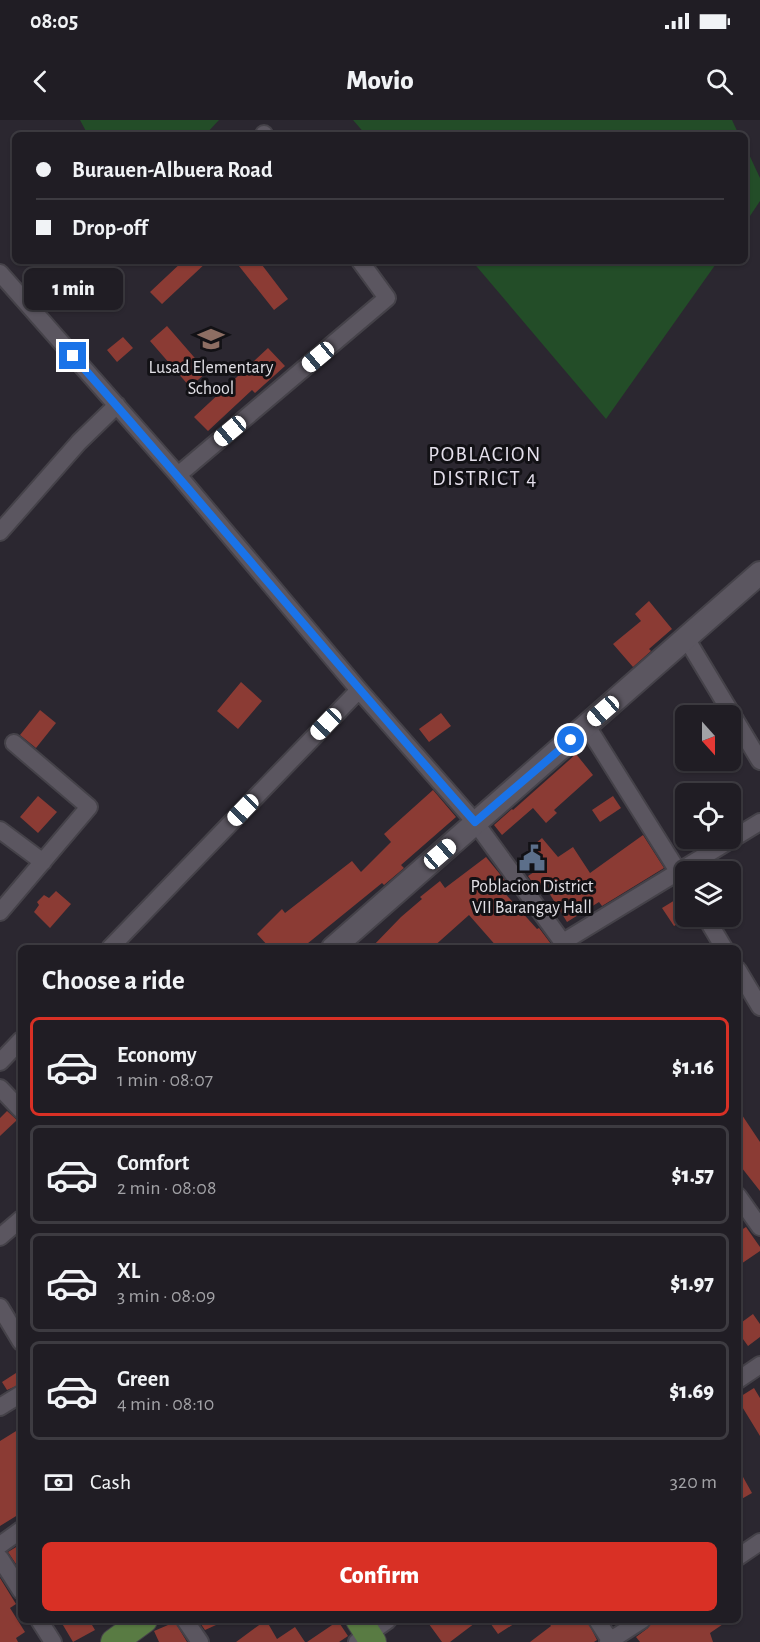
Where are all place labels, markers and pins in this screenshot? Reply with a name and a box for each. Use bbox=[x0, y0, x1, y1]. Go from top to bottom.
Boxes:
school or university icon: Lusad Elementary School bbox=[196, 324, 226, 354]
place label: Lusad Elementary School bbox=[149, 359, 274, 398]
public building icon: Poblacion District VII Barangay Hall bbox=[517, 843, 547, 873]
place label: Poblacion District VII Barangay Hall bbox=[471, 878, 594, 917]

